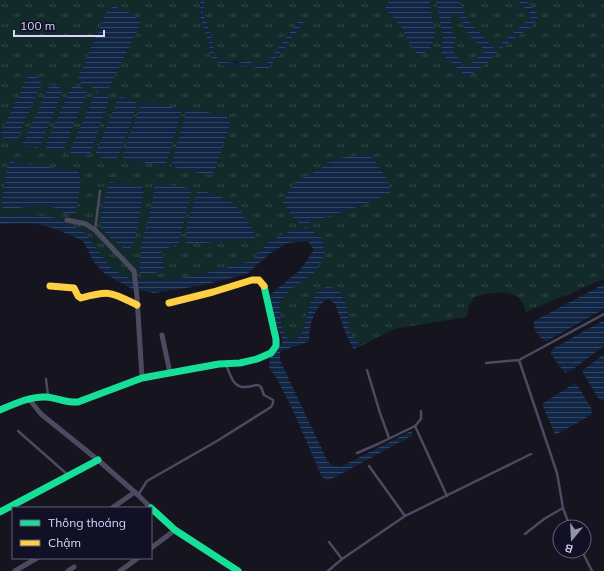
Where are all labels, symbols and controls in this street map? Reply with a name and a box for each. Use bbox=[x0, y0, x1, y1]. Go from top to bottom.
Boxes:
scale bar bbox=[14, 12, 104, 38]
text: 100 m bbox=[20, 18, 55, 33]
legend bbox=[12, 507, 152, 559]
text: Thông thoáng bbox=[48, 515, 126, 530]
north arrow bbox=[552, 519, 592, 559]
text: Chậm bbox=[48, 535, 81, 550]
text: B bbox=[563, 541, 575, 556]

